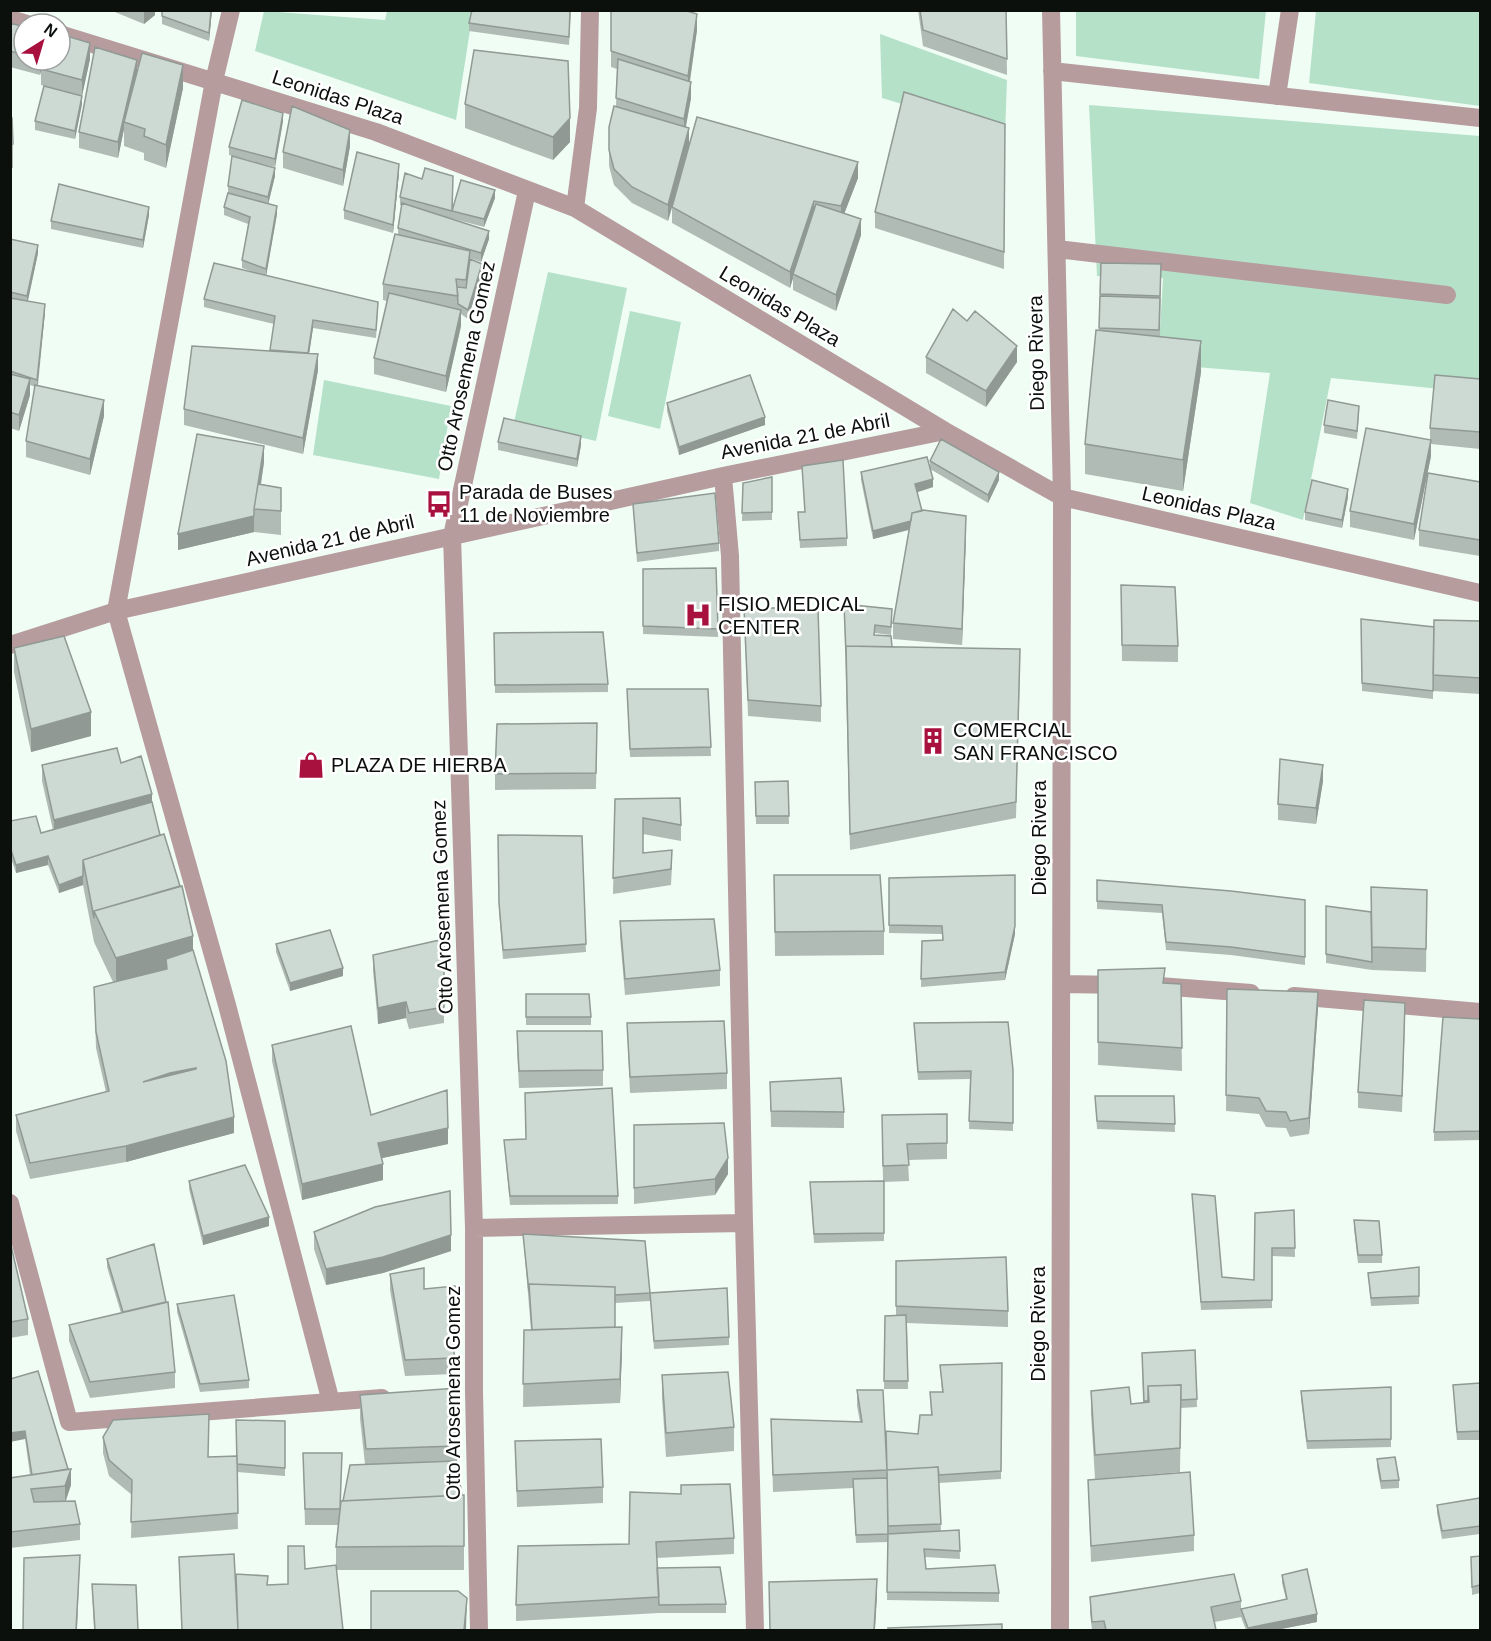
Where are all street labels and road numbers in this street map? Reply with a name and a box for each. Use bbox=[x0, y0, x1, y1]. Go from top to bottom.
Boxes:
street label: Leonidas Plaza bbox=[270, 65, 407, 129]
street label: Otto Arosemena Gomez bbox=[433, 259, 499, 473]
street label: Leonidas Plaza bbox=[716, 261, 845, 351]
street label: Diego Rivera bbox=[1024, 294, 1048, 411]
street label: Avenida 21 de Abril bbox=[718, 409, 892, 463]
street label: Leonidas Plaza bbox=[1140, 482, 1279, 534]
street label: Avenida 21 de Abril bbox=[244, 510, 416, 570]
street label: Diego Rivera bbox=[1028, 779, 1050, 896]
street label: Otto Arosemena Gomez bbox=[427, 799, 457, 1015]
street label: Diego Rivera bbox=[1027, 1265, 1049, 1382]
street label: Otto Arosemena Gomez bbox=[442, 1286, 464, 1500]

